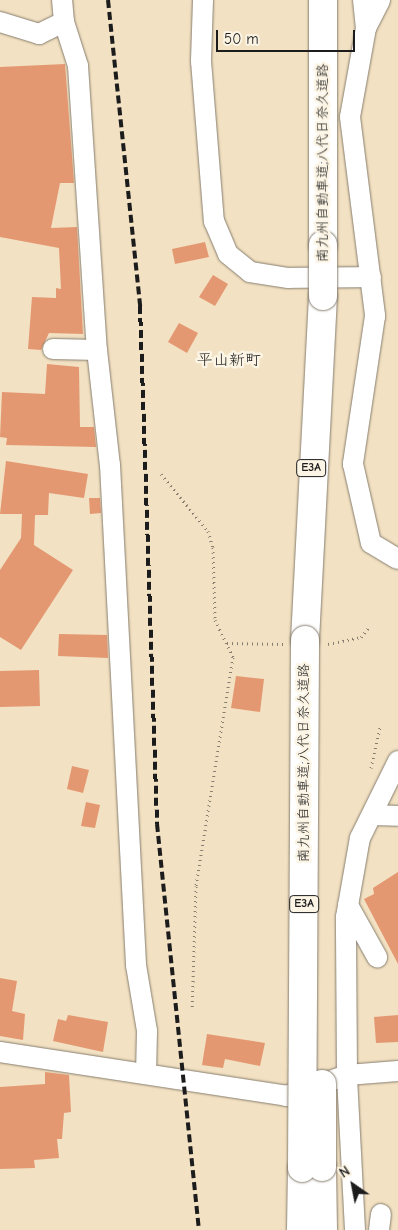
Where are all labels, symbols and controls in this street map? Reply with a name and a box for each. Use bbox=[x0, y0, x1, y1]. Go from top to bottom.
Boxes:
scale bar bbox=[218, 20, 357, 52]
text: 50 m bbox=[224, 30, 259, 48]
street label: 南九州自動車道;八代日奈久道路 bbox=[315, 64, 331, 262]
district label: 平山新町 bbox=[197, 350, 261, 370]
road number: E3A bbox=[296, 458, 326, 478]
street label: 南九州自動車道;八代日奈久道路 bbox=[296, 664, 312, 862]
road number: E3A bbox=[289, 894, 319, 914]
north arrow bbox=[328, 1160, 378, 1210]
text: N bbox=[336, 1162, 353, 1182]

